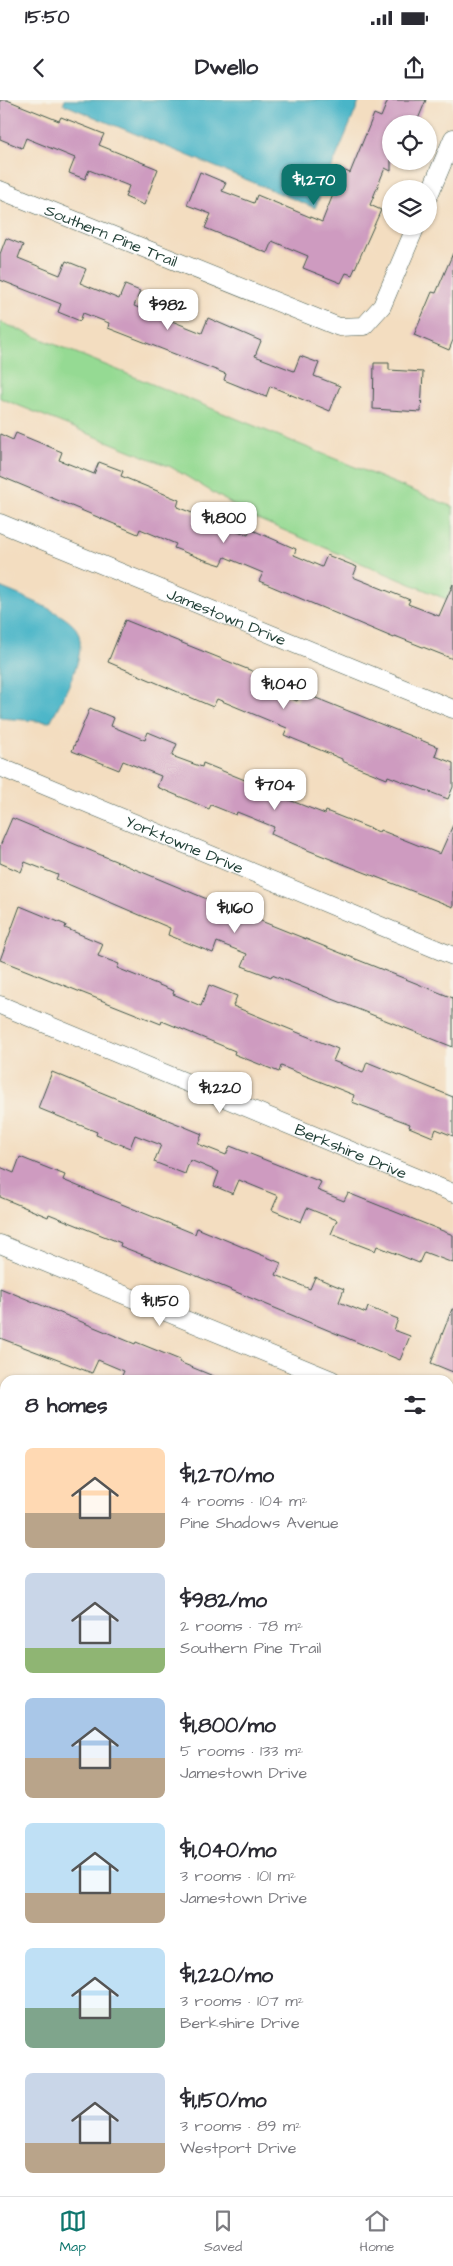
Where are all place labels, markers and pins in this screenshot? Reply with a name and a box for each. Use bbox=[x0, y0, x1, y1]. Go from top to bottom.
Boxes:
pin: $1,270 bbox=[273, 164, 355, 206]
pin: $982 bbox=[138, 288, 198, 331]
pin: $1,800 bbox=[183, 502, 265, 544]
pin: $1,040 bbox=[243, 668, 325, 710]
pin: $704 bbox=[245, 768, 305, 811]
pin: $1,160 bbox=[194, 892, 276, 934]
pin: $1,220 bbox=[179, 1072, 261, 1114]
pin: $1,150 bbox=[119, 1284, 201, 1327]

